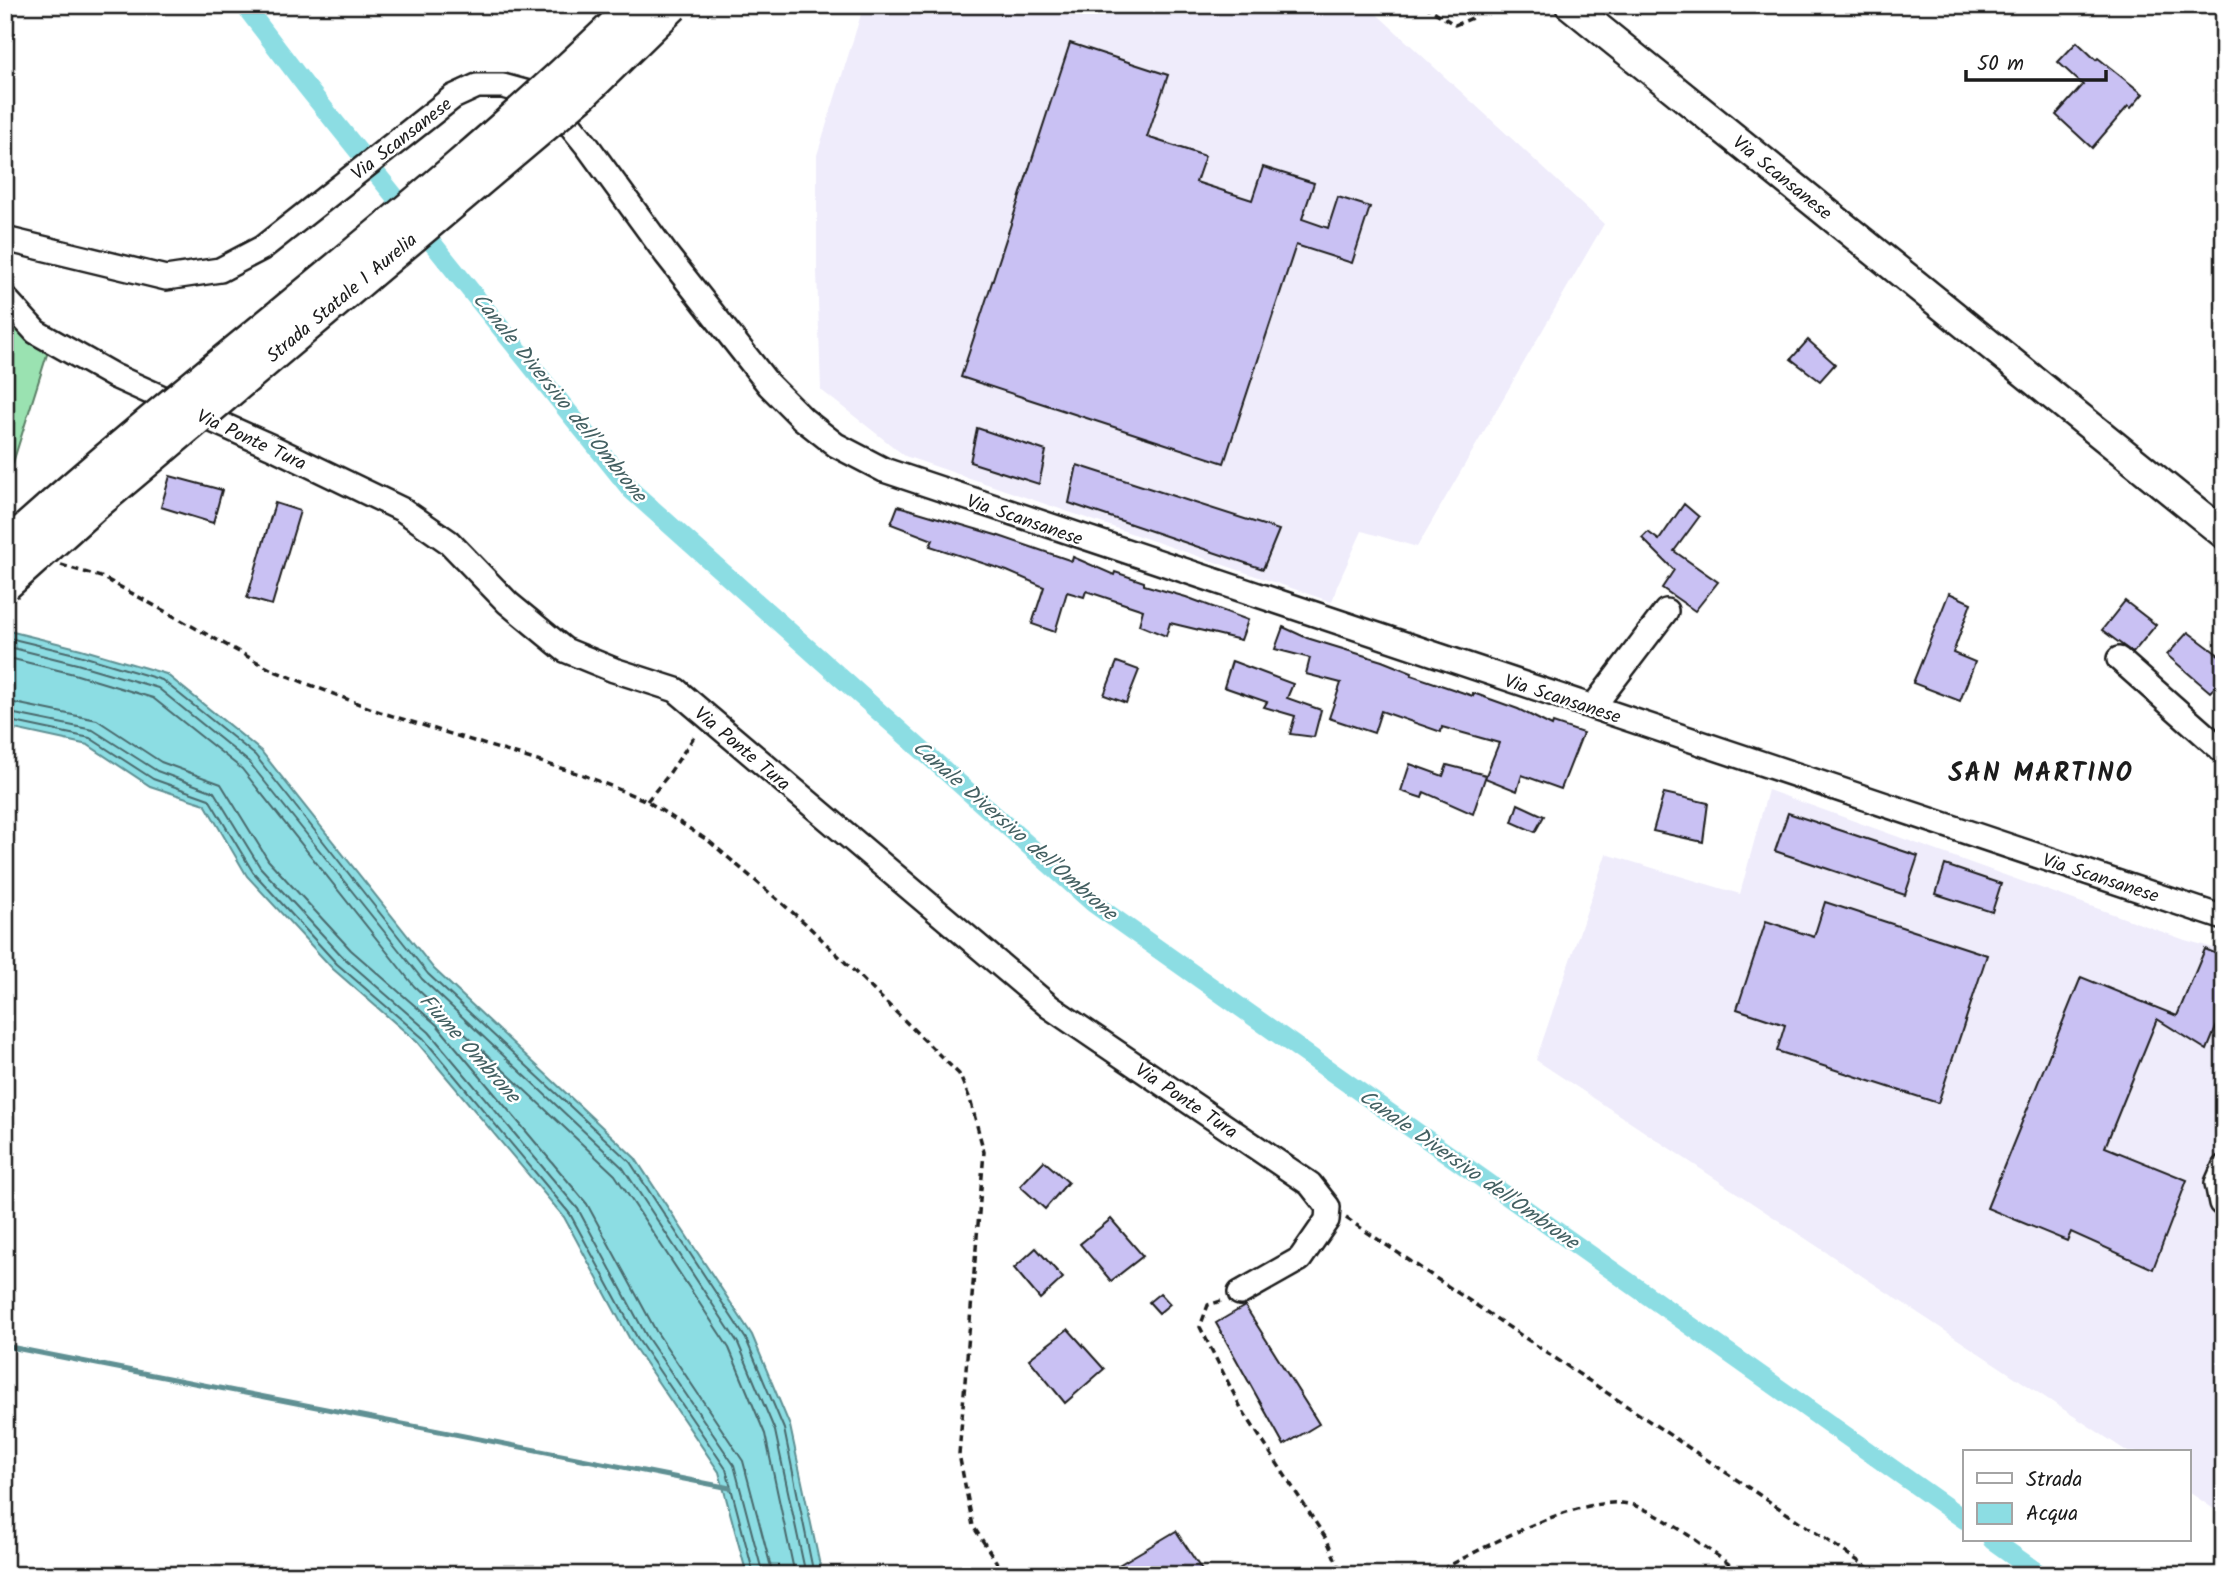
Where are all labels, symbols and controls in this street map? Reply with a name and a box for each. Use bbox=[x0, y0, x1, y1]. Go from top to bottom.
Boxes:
scale bar bbox=[1966, 38, 2106, 82]
text: 50 m bbox=[1977, 48, 2024, 81]
street label: Via Scansanese bbox=[345, 90, 460, 189]
street label: Via Scansanese bbox=[1725, 129, 1839, 229]
street label: Strada Statale 1 Aurelia bbox=[260, 226, 424, 371]
water label: Canale Diversivo dell'Ombrone bbox=[464, 286, 656, 512]
street label: Via Ponte Tura bbox=[191, 402, 311, 479]
street label: Via Scansanese bbox=[962, 487, 1087, 555]
street label: Via Scansanese bbox=[1500, 667, 1625, 733]
street label: Via Ponte Tura bbox=[687, 700, 797, 799]
water label: Canale Diversivo dell'Ombrone bbox=[904, 733, 1126, 931]
district label: SAN MARTINO bbox=[1948, 753, 2134, 795]
street label: Via Scansanese bbox=[2038, 846, 2163, 912]
water label: Fiume Ombrone bbox=[410, 987, 529, 1113]
street label: Via Ponte Tura bbox=[1128, 1056, 1243, 1147]
water label: Canale Diversivo dell'Ombrone bbox=[1351, 1082, 1587, 1260]
legend bbox=[1963, 1450, 2190, 1542]
text: Strada bbox=[2026, 1464, 2082, 1497]
text: Acqua bbox=[2026, 1498, 2078, 1531]

